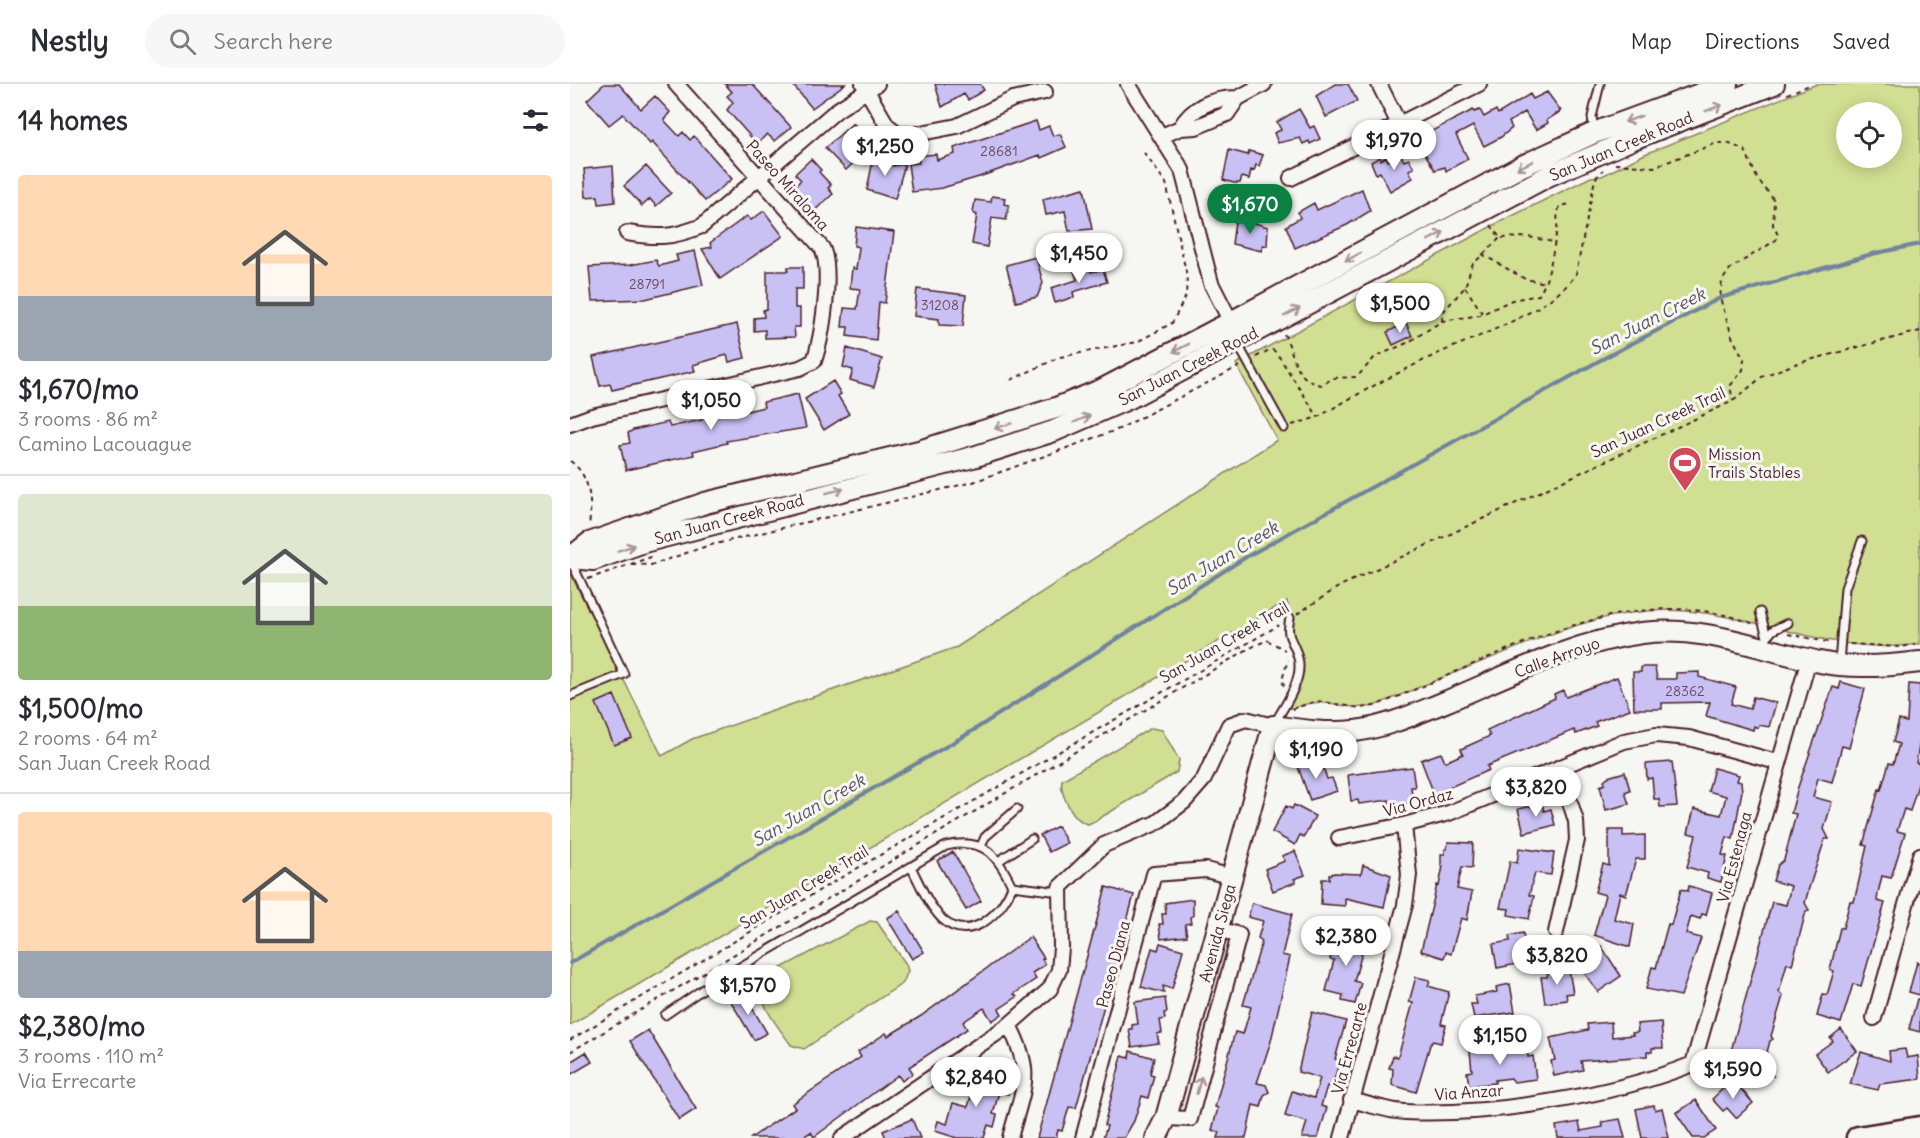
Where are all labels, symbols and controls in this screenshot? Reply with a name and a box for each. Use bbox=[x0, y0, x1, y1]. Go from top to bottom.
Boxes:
search box bbox=[145, 14, 565, 68]
text: Nestly bbox=[30, 23, 109, 59]
icon: search bbox=[166, 25, 199, 58]
text: Search here bbox=[214, 27, 333, 55]
text: Map bbox=[1631, 28, 1672, 55]
text: Directions bbox=[1705, 28, 1799, 55]
text: Saved bbox=[1832, 28, 1890, 55]
one-way arrow bbox=[1704, 101, 1722, 112]
map controls bbox=[1836, 102, 1902, 168]
button: locate bbox=[1836, 102, 1902, 168]
text: 14 homes bbox=[18, 104, 128, 137]
icon: filters bbox=[519, 104, 552, 137]
street label: San Juan Creek Road bbox=[1546, 107, 1696, 185]
one-way arrow bbox=[1624, 115, 1643, 126]
pin: $1,970 bbox=[1345, 120, 1443, 171]
pin: $1,250 bbox=[836, 126, 934, 177]
text: $1,970 bbox=[1365, 127, 1423, 152]
text: $1,250 bbox=[856, 133, 914, 158]
street label: Paseo Miraloma bbox=[742, 136, 834, 234]
house number: 28681 bbox=[980, 142, 1018, 160]
one-way arrow bbox=[1517, 159, 1535, 171]
pin: $1,670 bbox=[1201, 184, 1299, 235]
text: $1,670 bbox=[1221, 191, 1279, 216]
icon: home bbox=[231, 214, 339, 322]
one-way arrow bbox=[1427, 229, 1445, 241]
pin: $1,450 bbox=[1030, 233, 1128, 284]
text: $1,450 bbox=[1050, 240, 1108, 265]
one-way arrow bbox=[1345, 252, 1363, 263]
house number: 28791 bbox=[629, 275, 665, 293]
water label: San Juan Creek bbox=[1585, 281, 1710, 360]
pin: $1,500 bbox=[1351, 283, 1449, 334]
text: $1,500 bbox=[1370, 290, 1430, 315]
house number: 31208 bbox=[921, 296, 959, 314]
one-way arrow bbox=[1282, 306, 1300, 317]
street label: San Juan Creek Road bbox=[1115, 322, 1261, 410]
one-way arrow bbox=[1173, 342, 1190, 354]
text: $1,670/mo bbox=[18, 373, 139, 406]
pin: $1,050 bbox=[662, 380, 760, 431]
street label: San Juan Creek Trail bbox=[1587, 382, 1729, 462]
text: $1,050 bbox=[681, 387, 741, 412]
text: 3 rooms · 86 m² bbox=[18, 406, 158, 431]
one-way arrow bbox=[1072, 413, 1091, 424]
one-way arrow bbox=[994, 421, 1013, 432]
text: Camino Lacouague bbox=[18, 431, 192, 456]
place label: Mission Trails Stables bbox=[1708, 444, 1801, 482]
sports icon: Mission Trails Stables bbox=[1667, 445, 1703, 492]
one-way arrow bbox=[825, 485, 844, 496]
street label: San Juan Creek Road bbox=[652, 489, 806, 549]
water label: San Juan Creek bbox=[1162, 515, 1284, 600]
icon: home bbox=[231, 533, 339, 641]
one-way arrow bbox=[617, 542, 635, 553]
street label: San Juan Creek Trail bbox=[1156, 597, 1292, 687]
street label: Calle Arroyo bbox=[1512, 632, 1602, 682]
house number: 28362 bbox=[1665, 682, 1705, 700]
text: $1,500/mo bbox=[18, 692, 143, 725]
text: 2 rooms · 64 m² bbox=[18, 725, 158, 750]
pin: $1,190 bbox=[1267, 729, 1365, 780]
text: $1,190 bbox=[1289, 736, 1343, 761]
text: San Juan Creek Road bbox=[18, 750, 210, 775]
water label: San Juan Creek bbox=[747, 767, 870, 852]
pin: $3,820 bbox=[1487, 767, 1585, 818]
text: $3,820 bbox=[1505, 774, 1567, 799]
street label: Via Ordaz bbox=[1381, 783, 1455, 821]
street label: Via Estenaga bbox=[1712, 809, 1756, 905]
street label: San Juan Creek Trail bbox=[736, 841, 872, 933]
icon: home bbox=[231, 851, 339, 959]
street label: Avenida Siega bbox=[1194, 882, 1240, 984]
pin: $2,380 bbox=[1297, 916, 1395, 967]
street label: Paseo Diana bbox=[1092, 918, 1134, 1010]
text: $2,380 bbox=[1315, 923, 1377, 948]
pin: $3,820 bbox=[1508, 935, 1606, 986]
text: $3,820 bbox=[1526, 942, 1588, 967]
pin: $1,570 bbox=[699, 965, 797, 1016]
text: $1,570 bbox=[719, 972, 777, 997]
street label: Via Errecarte bbox=[1327, 1000, 1371, 1096]
text: $2,380/mo bbox=[18, 1010, 145, 1043]
pin: $1,150 bbox=[1451, 1015, 1549, 1066]
text: $1,150 bbox=[1473, 1022, 1527, 1047]
text: 3 rooms · 110 m² bbox=[18, 1043, 164, 1068]
pin: $1,590 bbox=[1684, 1049, 1782, 1100]
text: $1,590 bbox=[1703, 1056, 1763, 1081]
pin: $2,840 bbox=[927, 1057, 1025, 1108]
text: $2,840 bbox=[945, 1064, 1007, 1089]
text: Via Errecarte bbox=[18, 1068, 136, 1093]
one-way arrow bbox=[1193, 1076, 1205, 1095]
street label: Via Anzar bbox=[1434, 1080, 1505, 1104]

